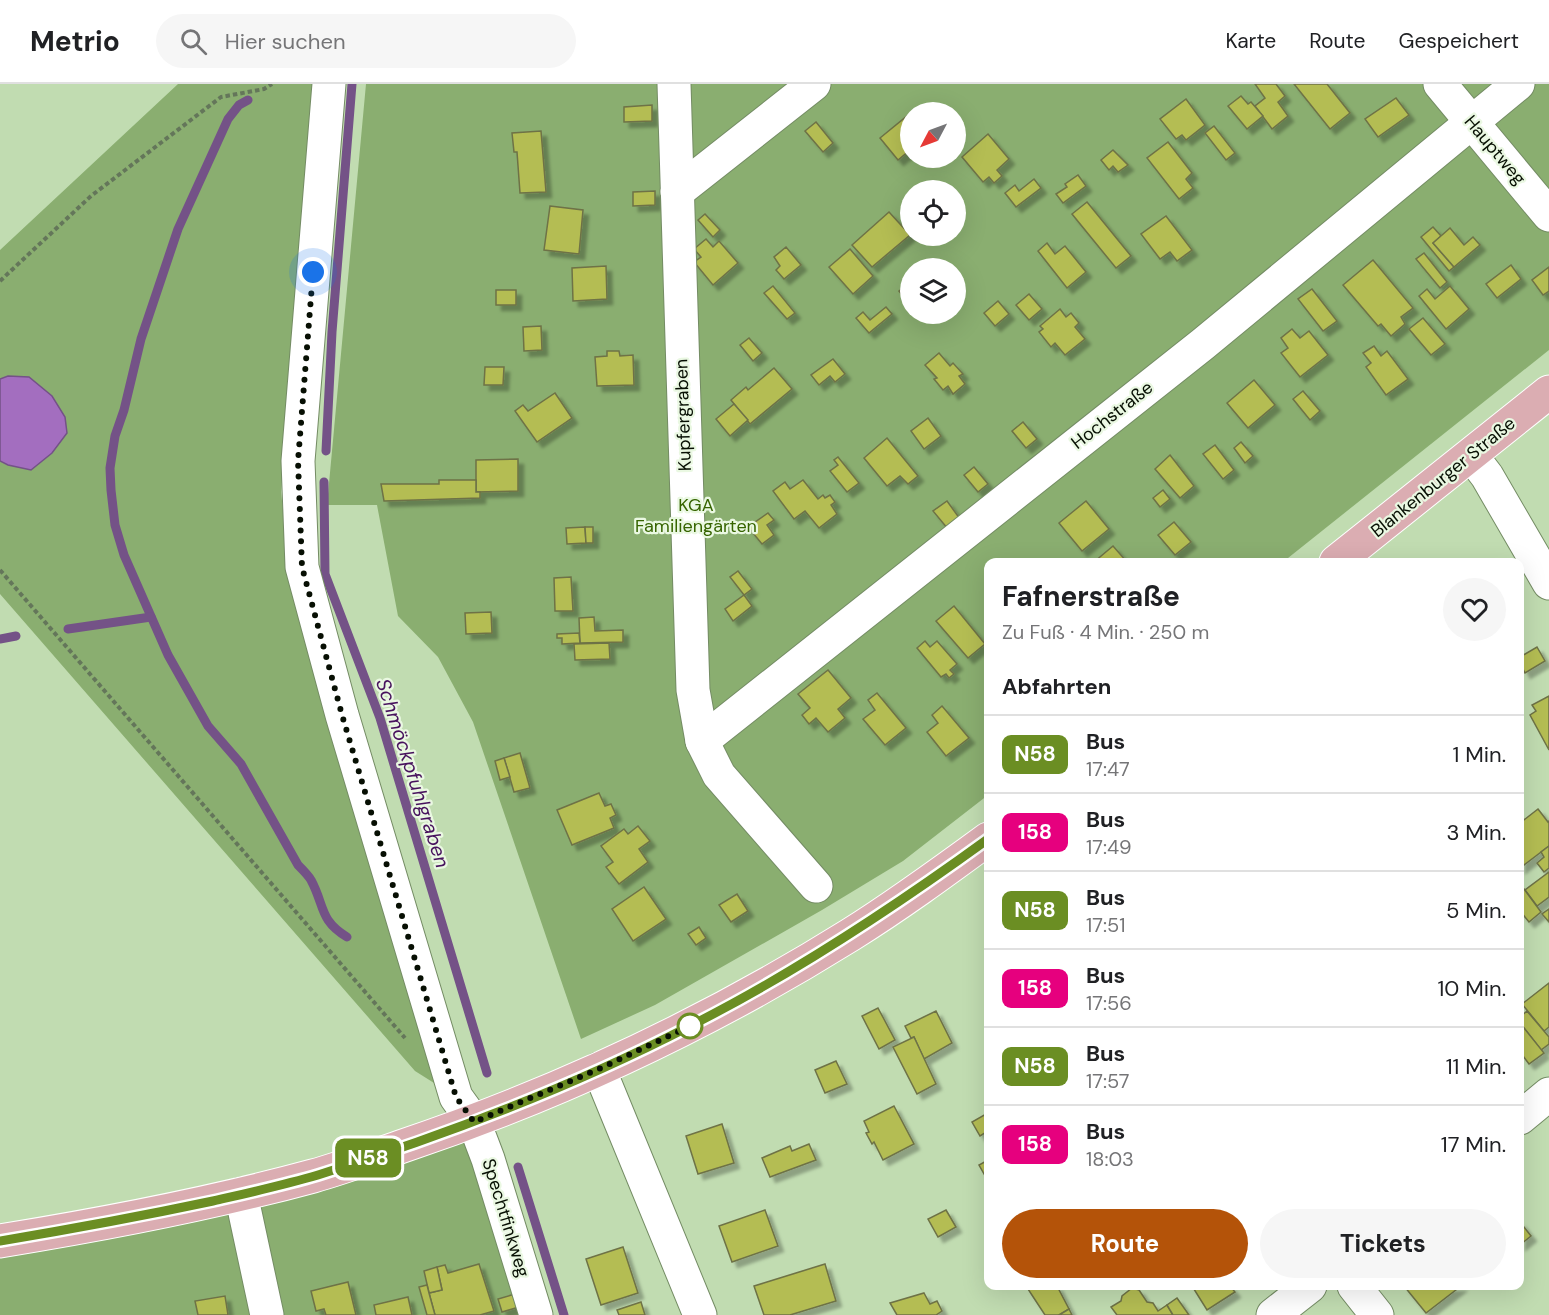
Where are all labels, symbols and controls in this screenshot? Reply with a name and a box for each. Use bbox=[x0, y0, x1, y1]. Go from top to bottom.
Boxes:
search box bbox=[156, 14, 576, 68]
text: Metrio bbox=[30, 23, 120, 60]
icon: search bbox=[177, 25, 210, 58]
text: Hier suchen bbox=[225, 27, 346, 56]
text: Karte bbox=[1225, 27, 1276, 55]
text: Route bbox=[1309, 27, 1365, 55]
text: Gespeichert bbox=[1398, 27, 1519, 55]
north arrow bbox=[900, 102, 966, 168]
map controls bbox=[900, 102, 966, 324]
street label: Hauptweg bbox=[1459, 110, 1531, 190]
button: locate bbox=[900, 180, 966, 246]
your location bbox=[298, 257, 328, 287]
button: layers bbox=[900, 258, 966, 324]
street label: Kupfergraben bbox=[669, 358, 697, 472]
street label: Hochstraße bbox=[1066, 375, 1158, 455]
street label: Blankenburger Straße bbox=[1366, 411, 1520, 543]
park label: KGA Familiengärten bbox=[635, 493, 757, 538]
text: Fafnerstraße bbox=[1002, 578, 1180, 615]
button: heart bbox=[1443, 578, 1506, 641]
text: Zu Fuß · 4 Min. · 250 m bbox=[1002, 619, 1209, 645]
text: Abfahrten bbox=[1002, 672, 1111, 701]
water label: Schmöckpfuhlgraben bbox=[370, 675, 456, 871]
text: Bus bbox=[1086, 727, 1125, 756]
text: N58 bbox=[1014, 740, 1056, 768]
text: 1 Min. bbox=[1453, 740, 1506, 769]
text: 17:47 bbox=[1086, 756, 1130, 782]
text: Bus bbox=[1086, 805, 1125, 834]
text: 158 bbox=[1018, 818, 1052, 846]
text: 3 Min. bbox=[1446, 818, 1506, 847]
text: 17:49 bbox=[1086, 834, 1132, 860]
text: Bus bbox=[1086, 883, 1125, 912]
text: N58 bbox=[1014, 896, 1056, 924]
text: 5 Min. bbox=[1446, 896, 1506, 925]
text: 17:51 bbox=[1086, 912, 1125, 938]
text: Bus bbox=[1086, 961, 1125, 990]
text: 158 bbox=[1018, 974, 1052, 1002]
text: 10 Min. bbox=[1437, 974, 1506, 1003]
text: 17:56 bbox=[1086, 990, 1132, 1016]
unlabelled marker bbox=[677, 1013, 703, 1039]
text: Bus bbox=[1086, 1039, 1125, 1068]
text: N58 bbox=[1014, 1052, 1056, 1080]
text: 11 Min. bbox=[1446, 1052, 1506, 1081]
text: 17:57 bbox=[1086, 1068, 1130, 1094]
text: Bus bbox=[1086, 1117, 1125, 1146]
text: 158 bbox=[1018, 1130, 1052, 1158]
text: 17 Min. bbox=[1441, 1130, 1506, 1159]
line badge: N58 bbox=[334, 1138, 403, 1178]
text: N58 bbox=[347, 1144, 389, 1172]
text: 18:03 bbox=[1086, 1146, 1134, 1172]
street label: Spechtfinkweg bbox=[477, 1156, 535, 1280]
button: Route bbox=[1002, 1209, 1248, 1278]
button: Tickets bbox=[1260, 1209, 1506, 1278]

